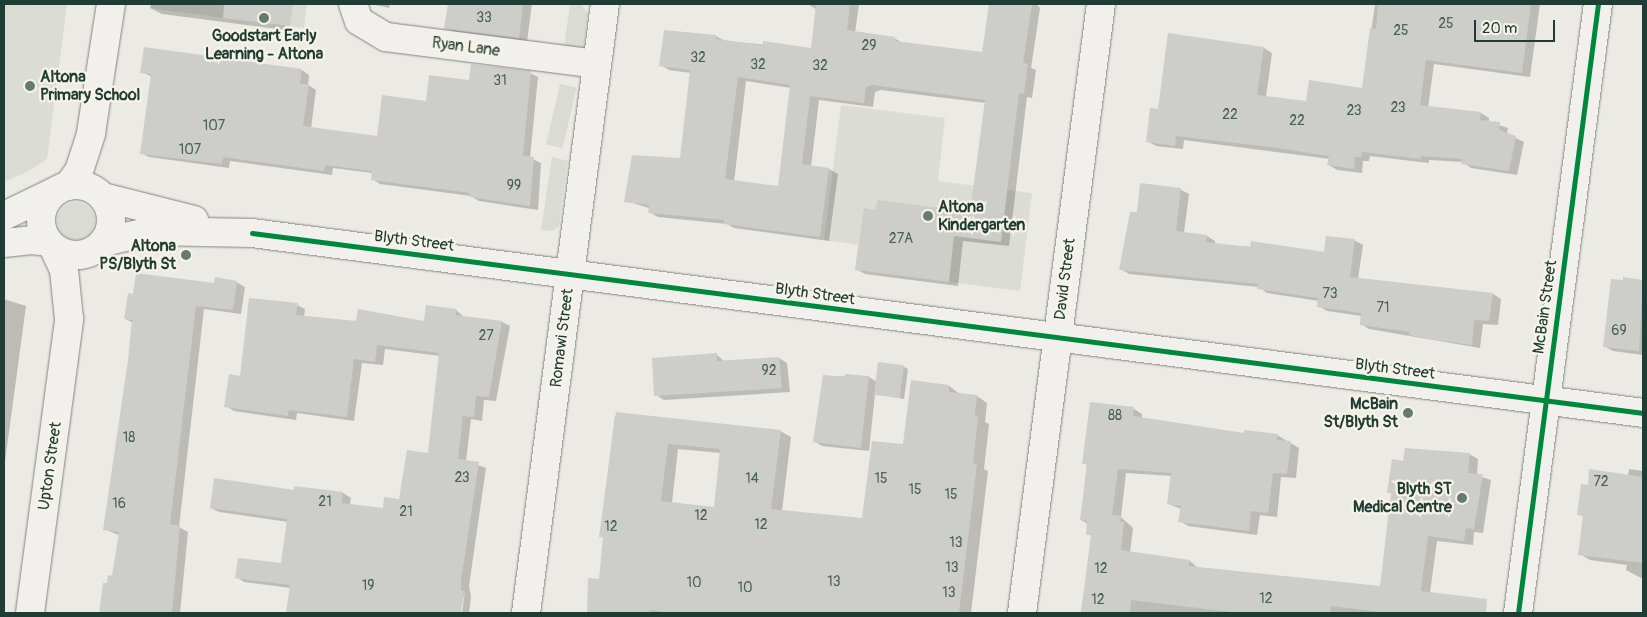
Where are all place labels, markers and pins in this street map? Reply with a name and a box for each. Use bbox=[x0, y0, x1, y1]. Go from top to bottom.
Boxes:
marker: Goodstart Early Learning - Altona bbox=[258, 12, 270, 24]
place label: Goodstart Early Learning - Altona bbox=[205, 26, 323, 64]
place label: Altona Primary School bbox=[40, 67, 140, 105]
marker: Altona Primary School bbox=[24, 80, 36, 92]
place label: Altona Kindergarten bbox=[938, 197, 1025, 235]
marker: Altona Kindergarten bbox=[922, 210, 934, 222]
place label: Altona PS/Blyth St bbox=[99, 236, 176, 274]
marker: Altona PS/Blyth St bbox=[180, 249, 192, 261]
place label: McBain St/Blyth St bbox=[1324, 394, 1398, 432]
marker: McBain St/Blyth St bbox=[1402, 407, 1414, 419]
place label: Blyth ST Medical Centre bbox=[1353, 479, 1452, 517]
marker: Blyth ST Medical Centre bbox=[1456, 492, 1468, 504]

